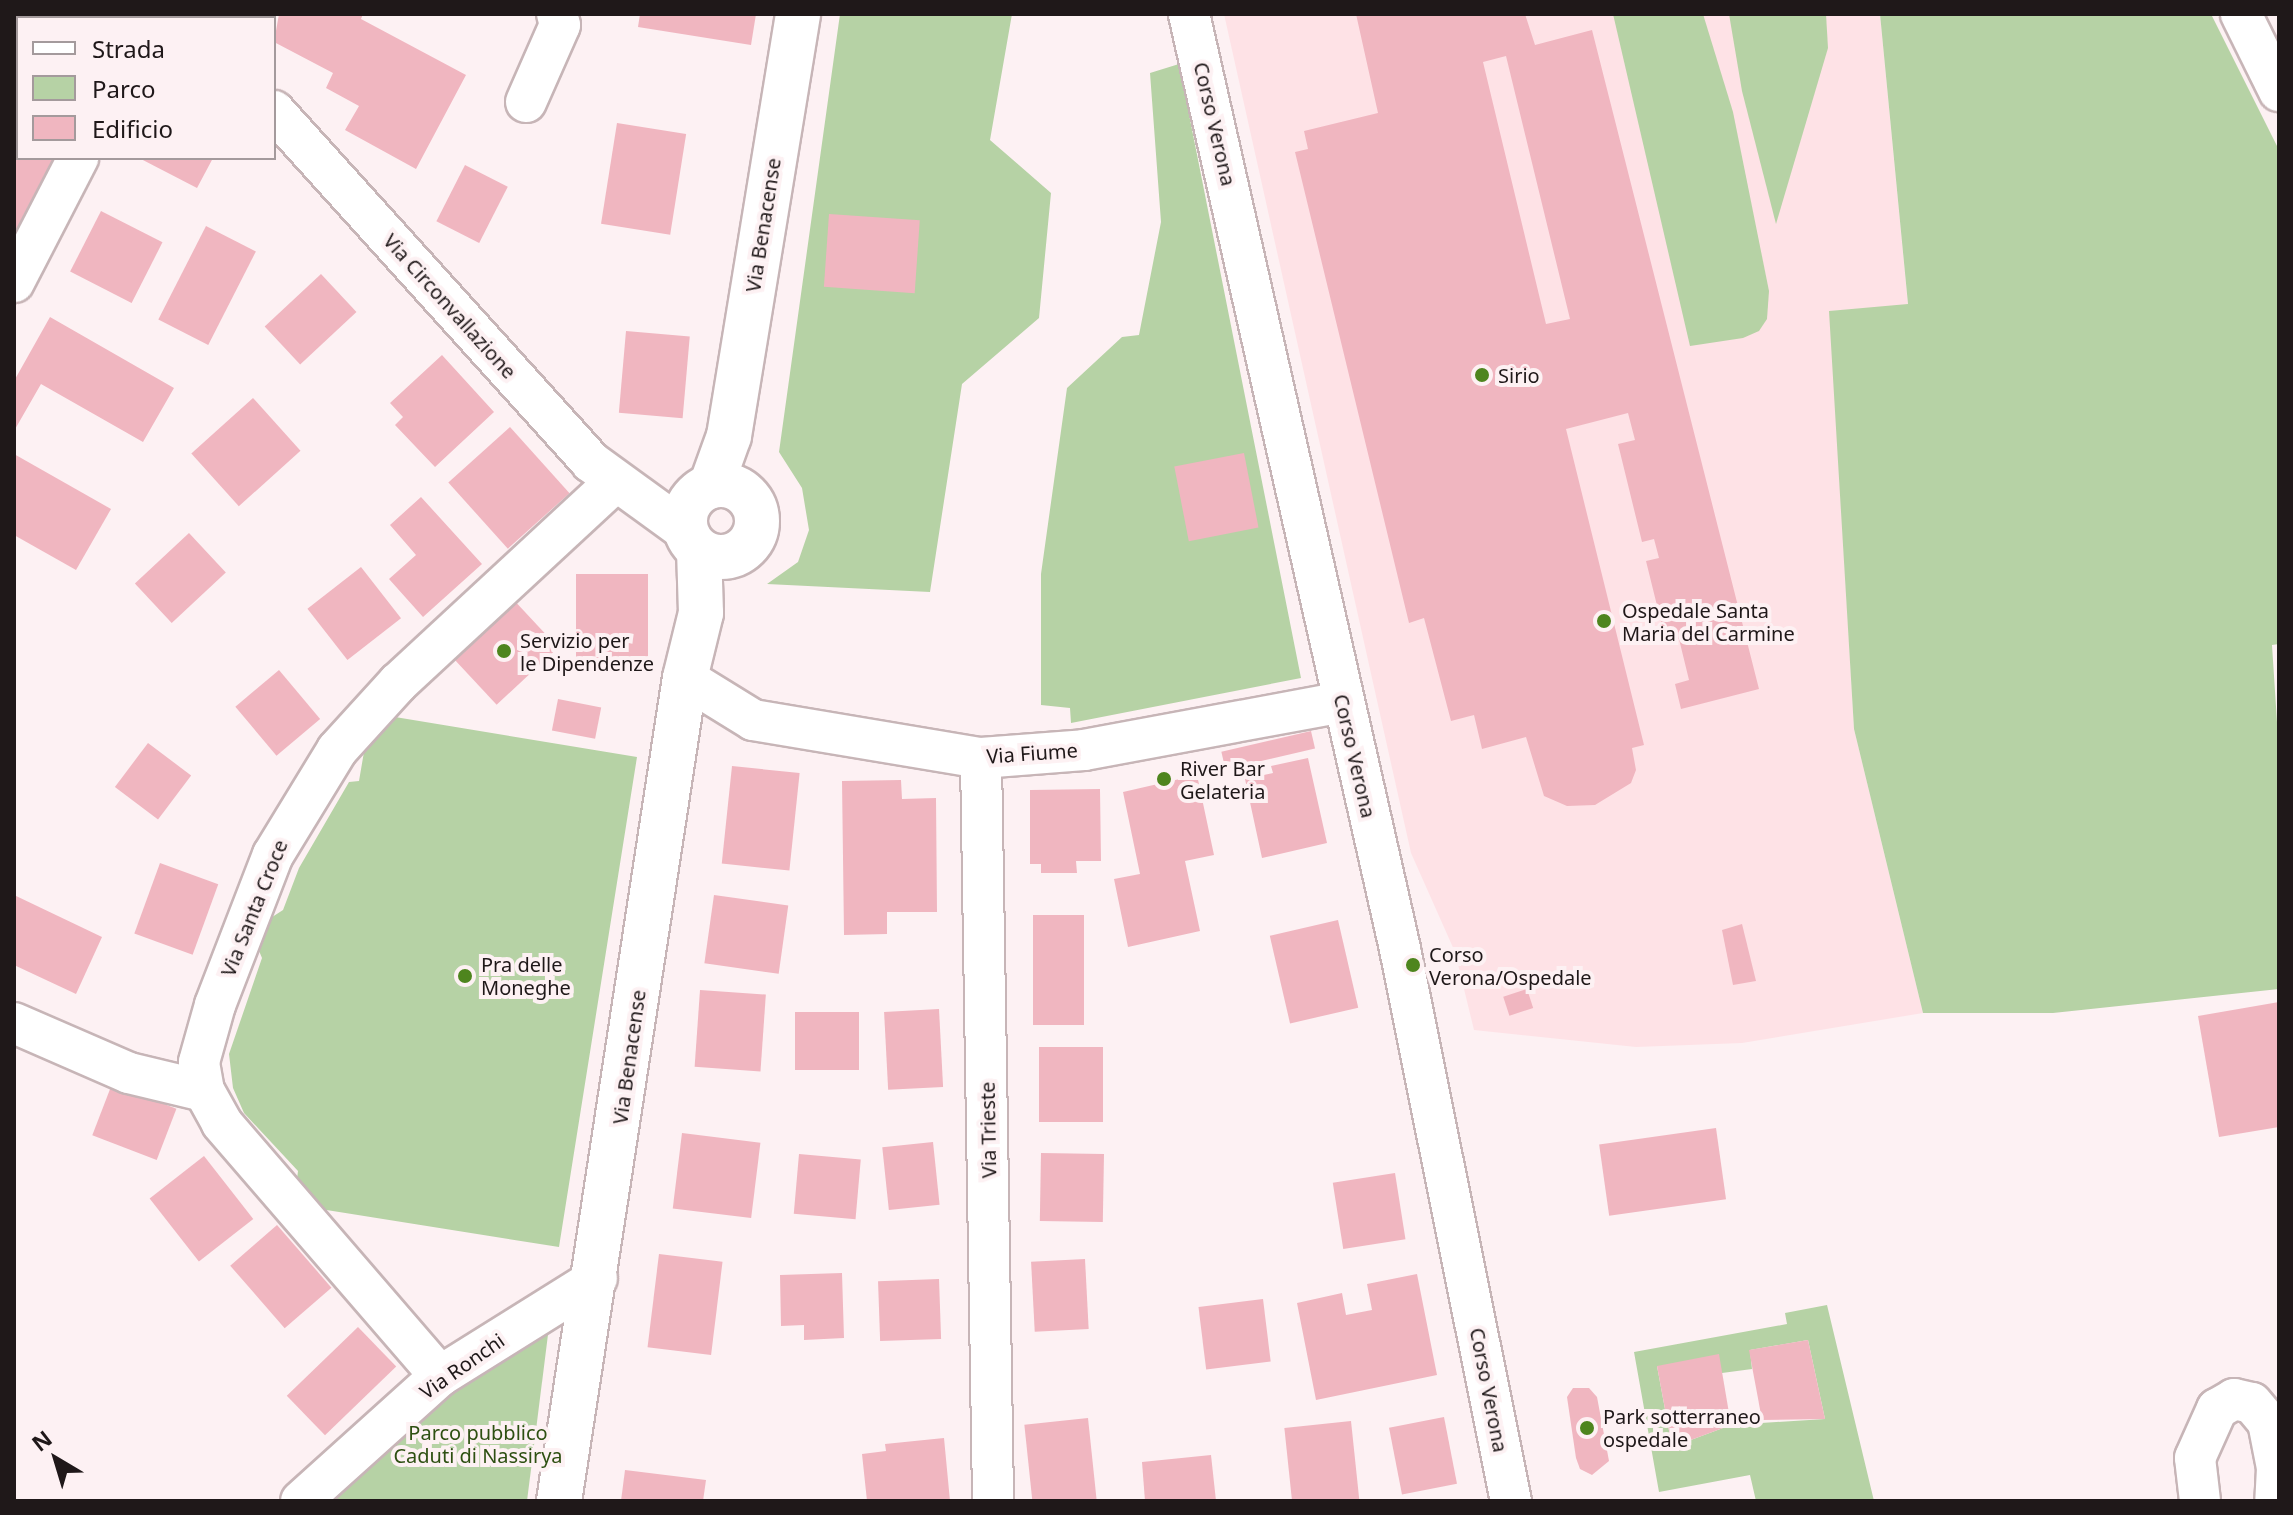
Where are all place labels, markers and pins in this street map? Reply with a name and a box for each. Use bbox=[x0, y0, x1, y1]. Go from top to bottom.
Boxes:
place label: Sirio bbox=[1498, 363, 1540, 387]
marker: Sirio bbox=[1473, 366, 1491, 384]
place label: Ospedale Santa Maria del Carmine bbox=[1622, 598, 1795, 645]
marker: Ospedale Santa Maria del Carmine bbox=[1593, 610, 1615, 632]
place label: Servizio per le Dipendenze bbox=[520, 628, 654, 675]
marker: Servizio per le Dipendenze bbox=[495, 642, 513, 660]
place label: River Bar Gelateria bbox=[1180, 756, 1265, 803]
marker: River Bar Gelateria bbox=[1155, 770, 1173, 788]
place label: Corso Verona/Ospedale bbox=[1429, 942, 1592, 989]
place label: Pra delle Moneghe bbox=[481, 952, 571, 999]
marker: Corso Verona/Ospedale bbox=[1404, 956, 1422, 974]
marker: Pra delle Moneghe bbox=[456, 967, 474, 985]
place label: Park sotterraneo ospedale bbox=[1603, 1404, 1761, 1451]
marker: Park sotterraneo ospedale bbox=[1578, 1419, 1596, 1437]

